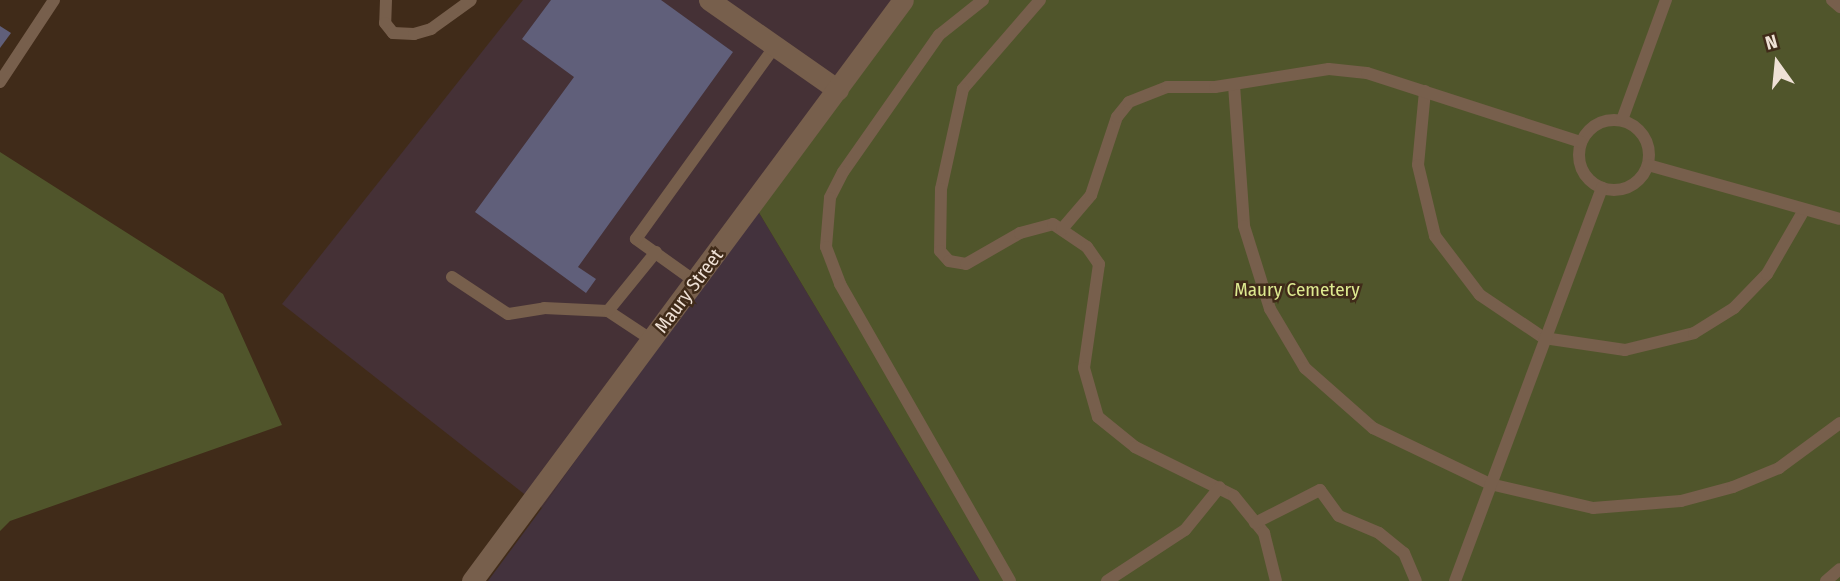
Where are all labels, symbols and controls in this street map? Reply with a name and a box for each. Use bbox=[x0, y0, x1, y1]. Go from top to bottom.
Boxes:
north arrow bbox=[1742, 28, 1812, 98]
text: N bbox=[1763, 30, 1780, 55]
street label: Maury Street bbox=[650, 245, 728, 337]
park label: Maury Cemetery bbox=[1234, 279, 1360, 301]

